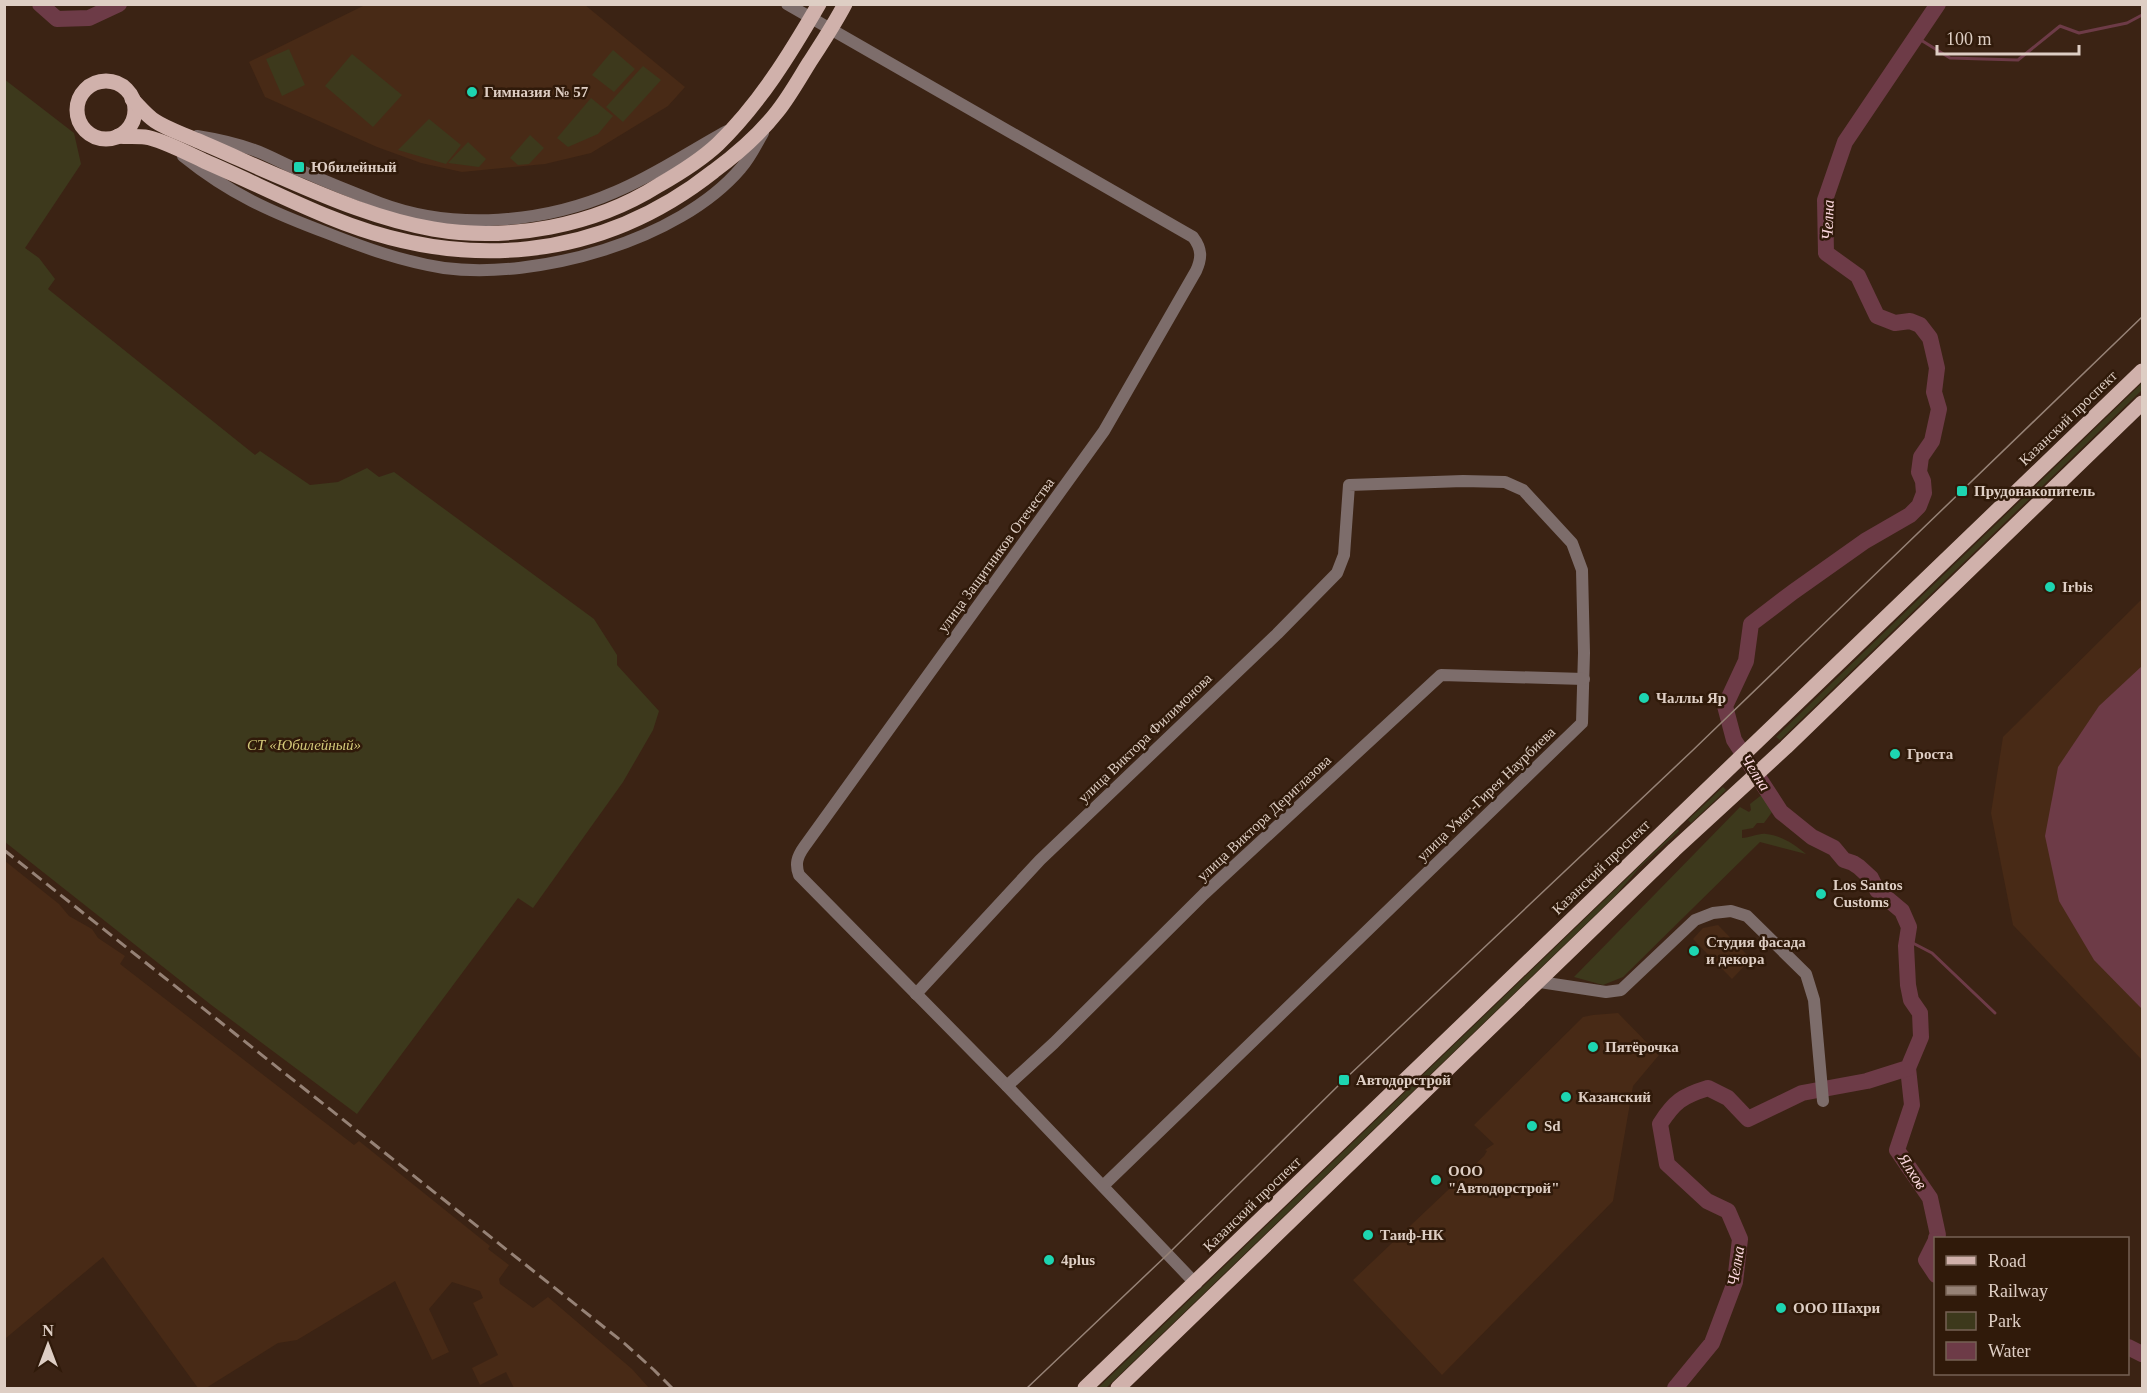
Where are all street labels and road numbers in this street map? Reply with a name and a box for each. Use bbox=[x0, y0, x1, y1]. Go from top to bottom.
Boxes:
street label: Казанский проспект bbox=[2016, 367, 2120, 469]
street label: улица Защитников Отечества bbox=[935, 474, 1058, 635]
street label: улица Виктора Филимонова bbox=[1075, 670, 1215, 806]
street label: улица Умат-Гирея Наурбиева bbox=[1414, 723, 1559, 864]
street label: улица Виктора Дериглазова bbox=[1194, 752, 1334, 884]
street label: Казанский проспект bbox=[1549, 816, 1653, 918]
street label: Казанский проспект bbox=[1200, 1153, 1304, 1255]

